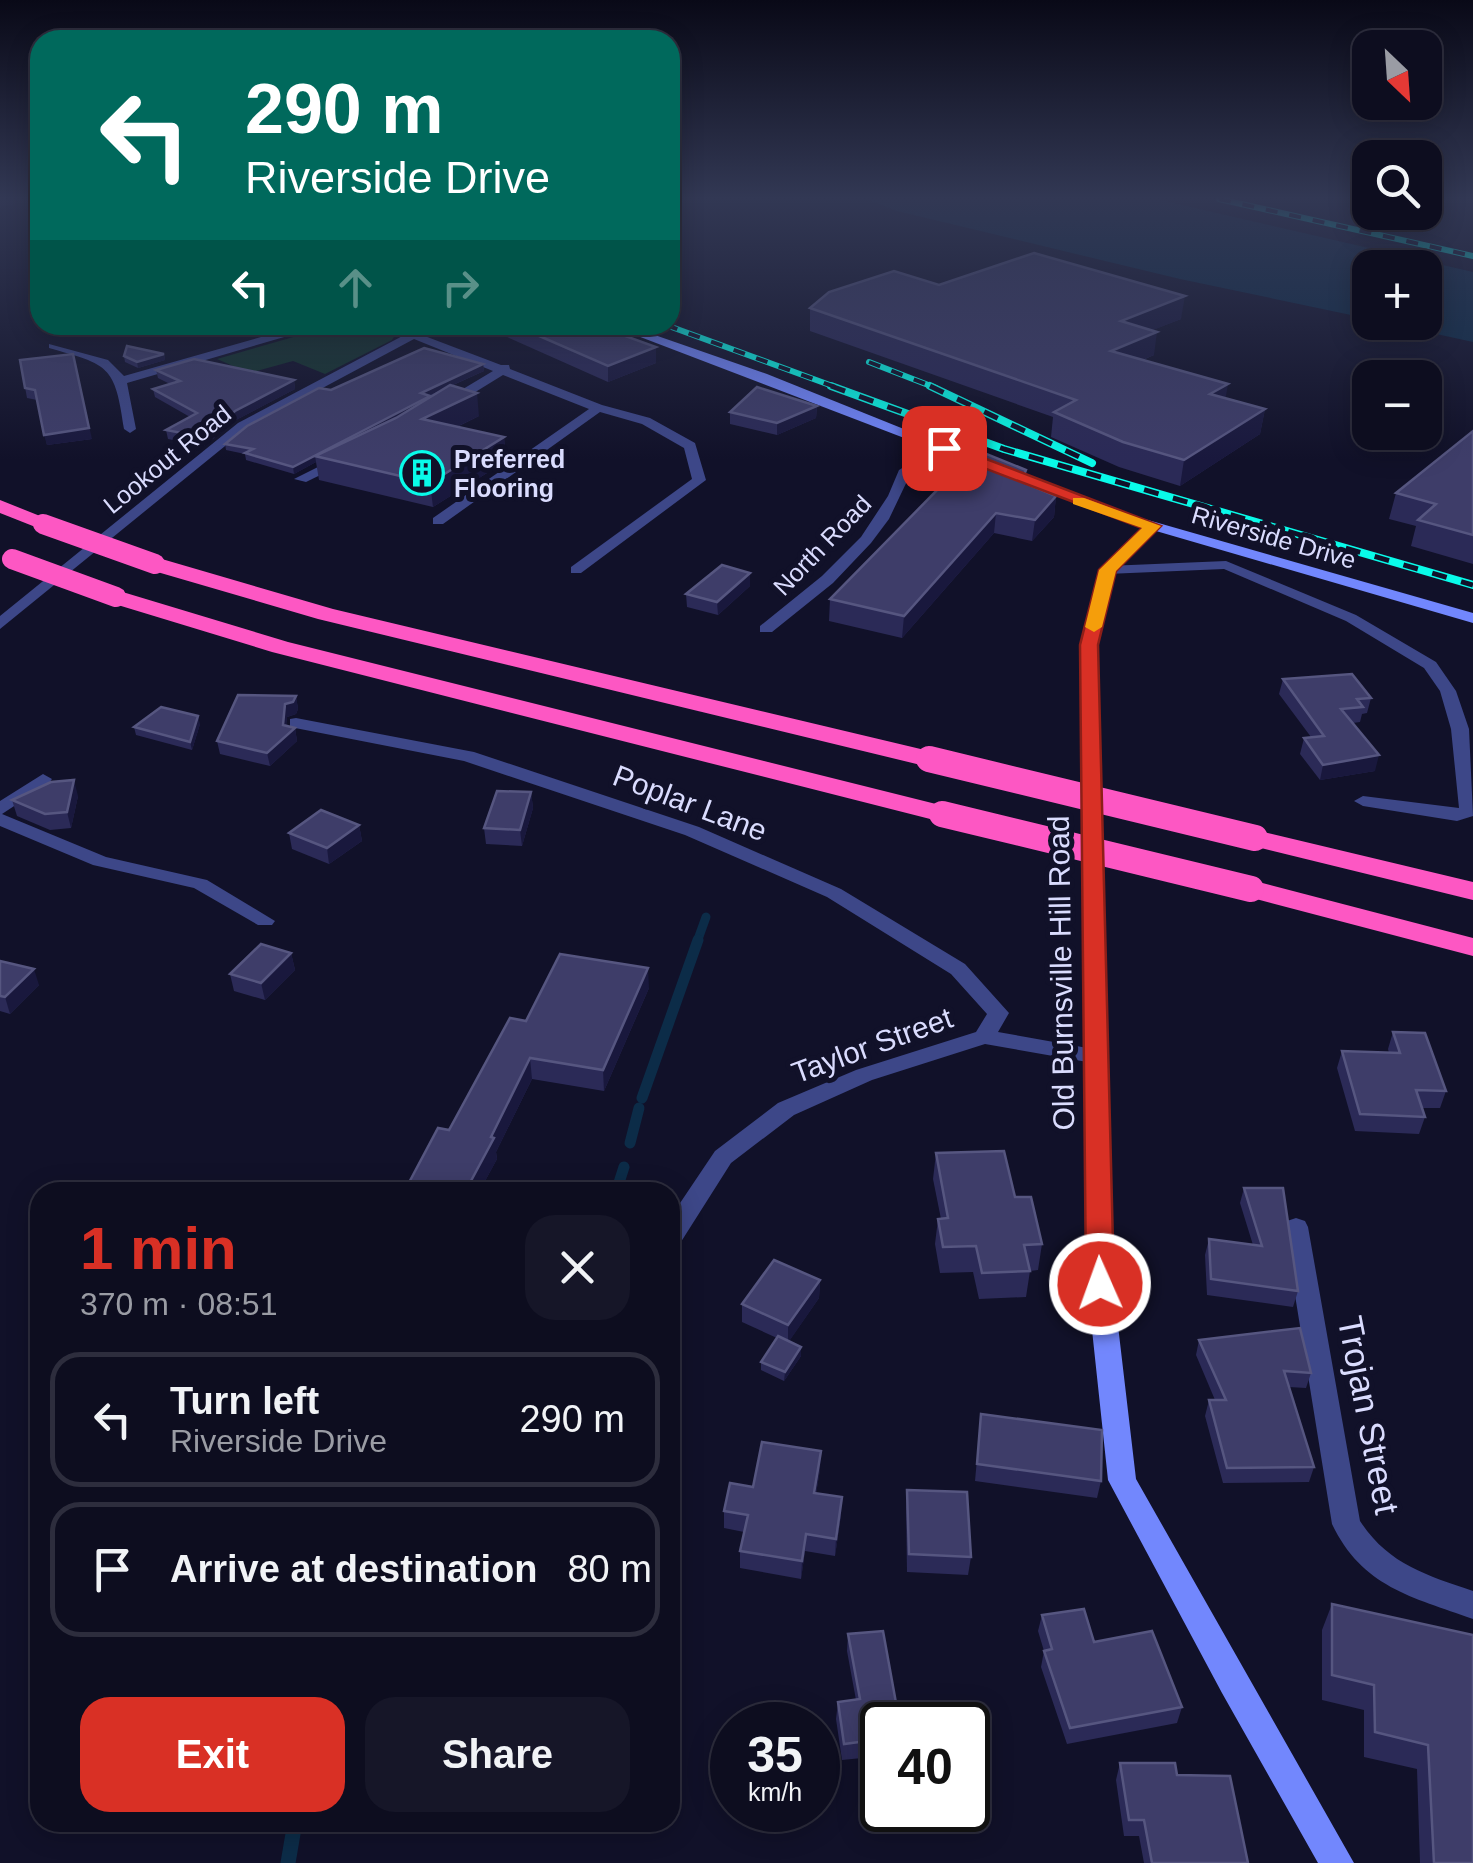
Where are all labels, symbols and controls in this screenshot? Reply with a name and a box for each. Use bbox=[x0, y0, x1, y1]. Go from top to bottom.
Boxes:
north arrow bbox=[1352, 30, 1442, 120]
map controls bbox=[1352, 30, 1442, 450]
icon: left bbox=[80, 70, 210, 200]
text: 290 m bbox=[245, 70, 443, 148]
button: search bbox=[1352, 140, 1442, 230]
text: Riverside Drive bbox=[245, 152, 550, 203]
button: + bbox=[1352, 250, 1442, 340]
icon: left bbox=[223, 260, 278, 315]
icon: ahead bbox=[328, 260, 383, 315]
icon: right bbox=[433, 260, 488, 315]
button: − bbox=[1352, 360, 1442, 450]
street label: Lookout Road bbox=[98, 399, 236, 519]
pin bbox=[902, 406, 987, 491]
icon: arrive bbox=[917, 421, 972, 476]
place label: Preferred Flooring bbox=[454, 445, 565, 502]
building icon: Preferred Flooring bbox=[399, 450, 445, 496]
street label: North Road bbox=[768, 489, 876, 601]
street label: Riverside Drive bbox=[1189, 500, 1359, 574]
street label: Poplar Lane bbox=[609, 759, 771, 847]
street label: Old Burnsville Hill Road bbox=[1042, 815, 1080, 1131]
street label: Taylor Street bbox=[787, 1000, 957, 1089]
text: 1 min bbox=[80, 1215, 237, 1282]
button: close bbox=[525, 1215, 630, 1320]
position arrow bbox=[1048, 1232, 1152, 1336]
text: 370 m · 08:51 bbox=[80, 1286, 277, 1322]
street label: Trojan Street bbox=[1331, 1313, 1407, 1518]
text: Turn left bbox=[170, 1380, 319, 1422]
icon: left bbox=[85, 1392, 140, 1447]
text: 290 m bbox=[519, 1398, 625, 1440]
text: Riverside Drive bbox=[170, 1423, 387, 1459]
icon: arrive bbox=[85, 1542, 140, 1597]
text: Arrive at destination bbox=[170, 1548, 537, 1590]
text: 80 m bbox=[567, 1548, 652, 1590]
button: Exit bbox=[80, 1697, 345, 1812]
button: Share bbox=[365, 1697, 630, 1812]
speed limit sign: 40 bbox=[860, 1702, 990, 1832]
text: 35 bbox=[747, 1727, 803, 1783]
text: km/h bbox=[748, 1778, 802, 1806]

